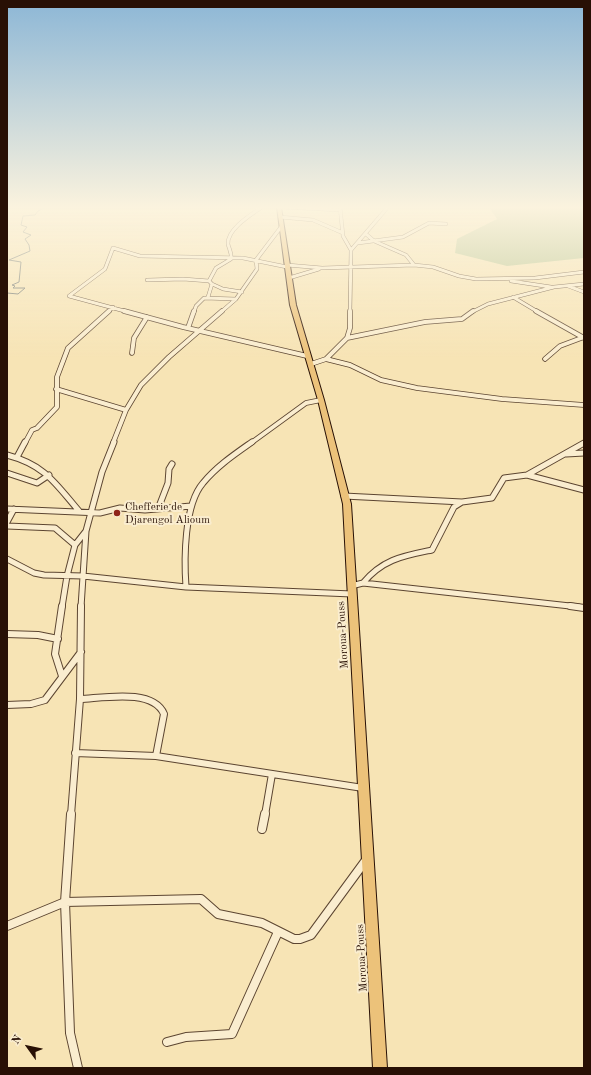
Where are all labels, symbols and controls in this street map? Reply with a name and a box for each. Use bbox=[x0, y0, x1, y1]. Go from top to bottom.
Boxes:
place label: Chefferie de Djarengol Alioum bbox=[125, 500, 210, 526]
marker: Chefferie de Djarengol Alioum bbox=[112, 508, 122, 518]
street label: Moroua-Pouss bbox=[335, 601, 351, 669]
street label: Moroua-Pouss bbox=[354, 924, 370, 992]
north arrow bbox=[8, 1027, 48, 1067]
text: N bbox=[11, 1034, 24, 1047]

